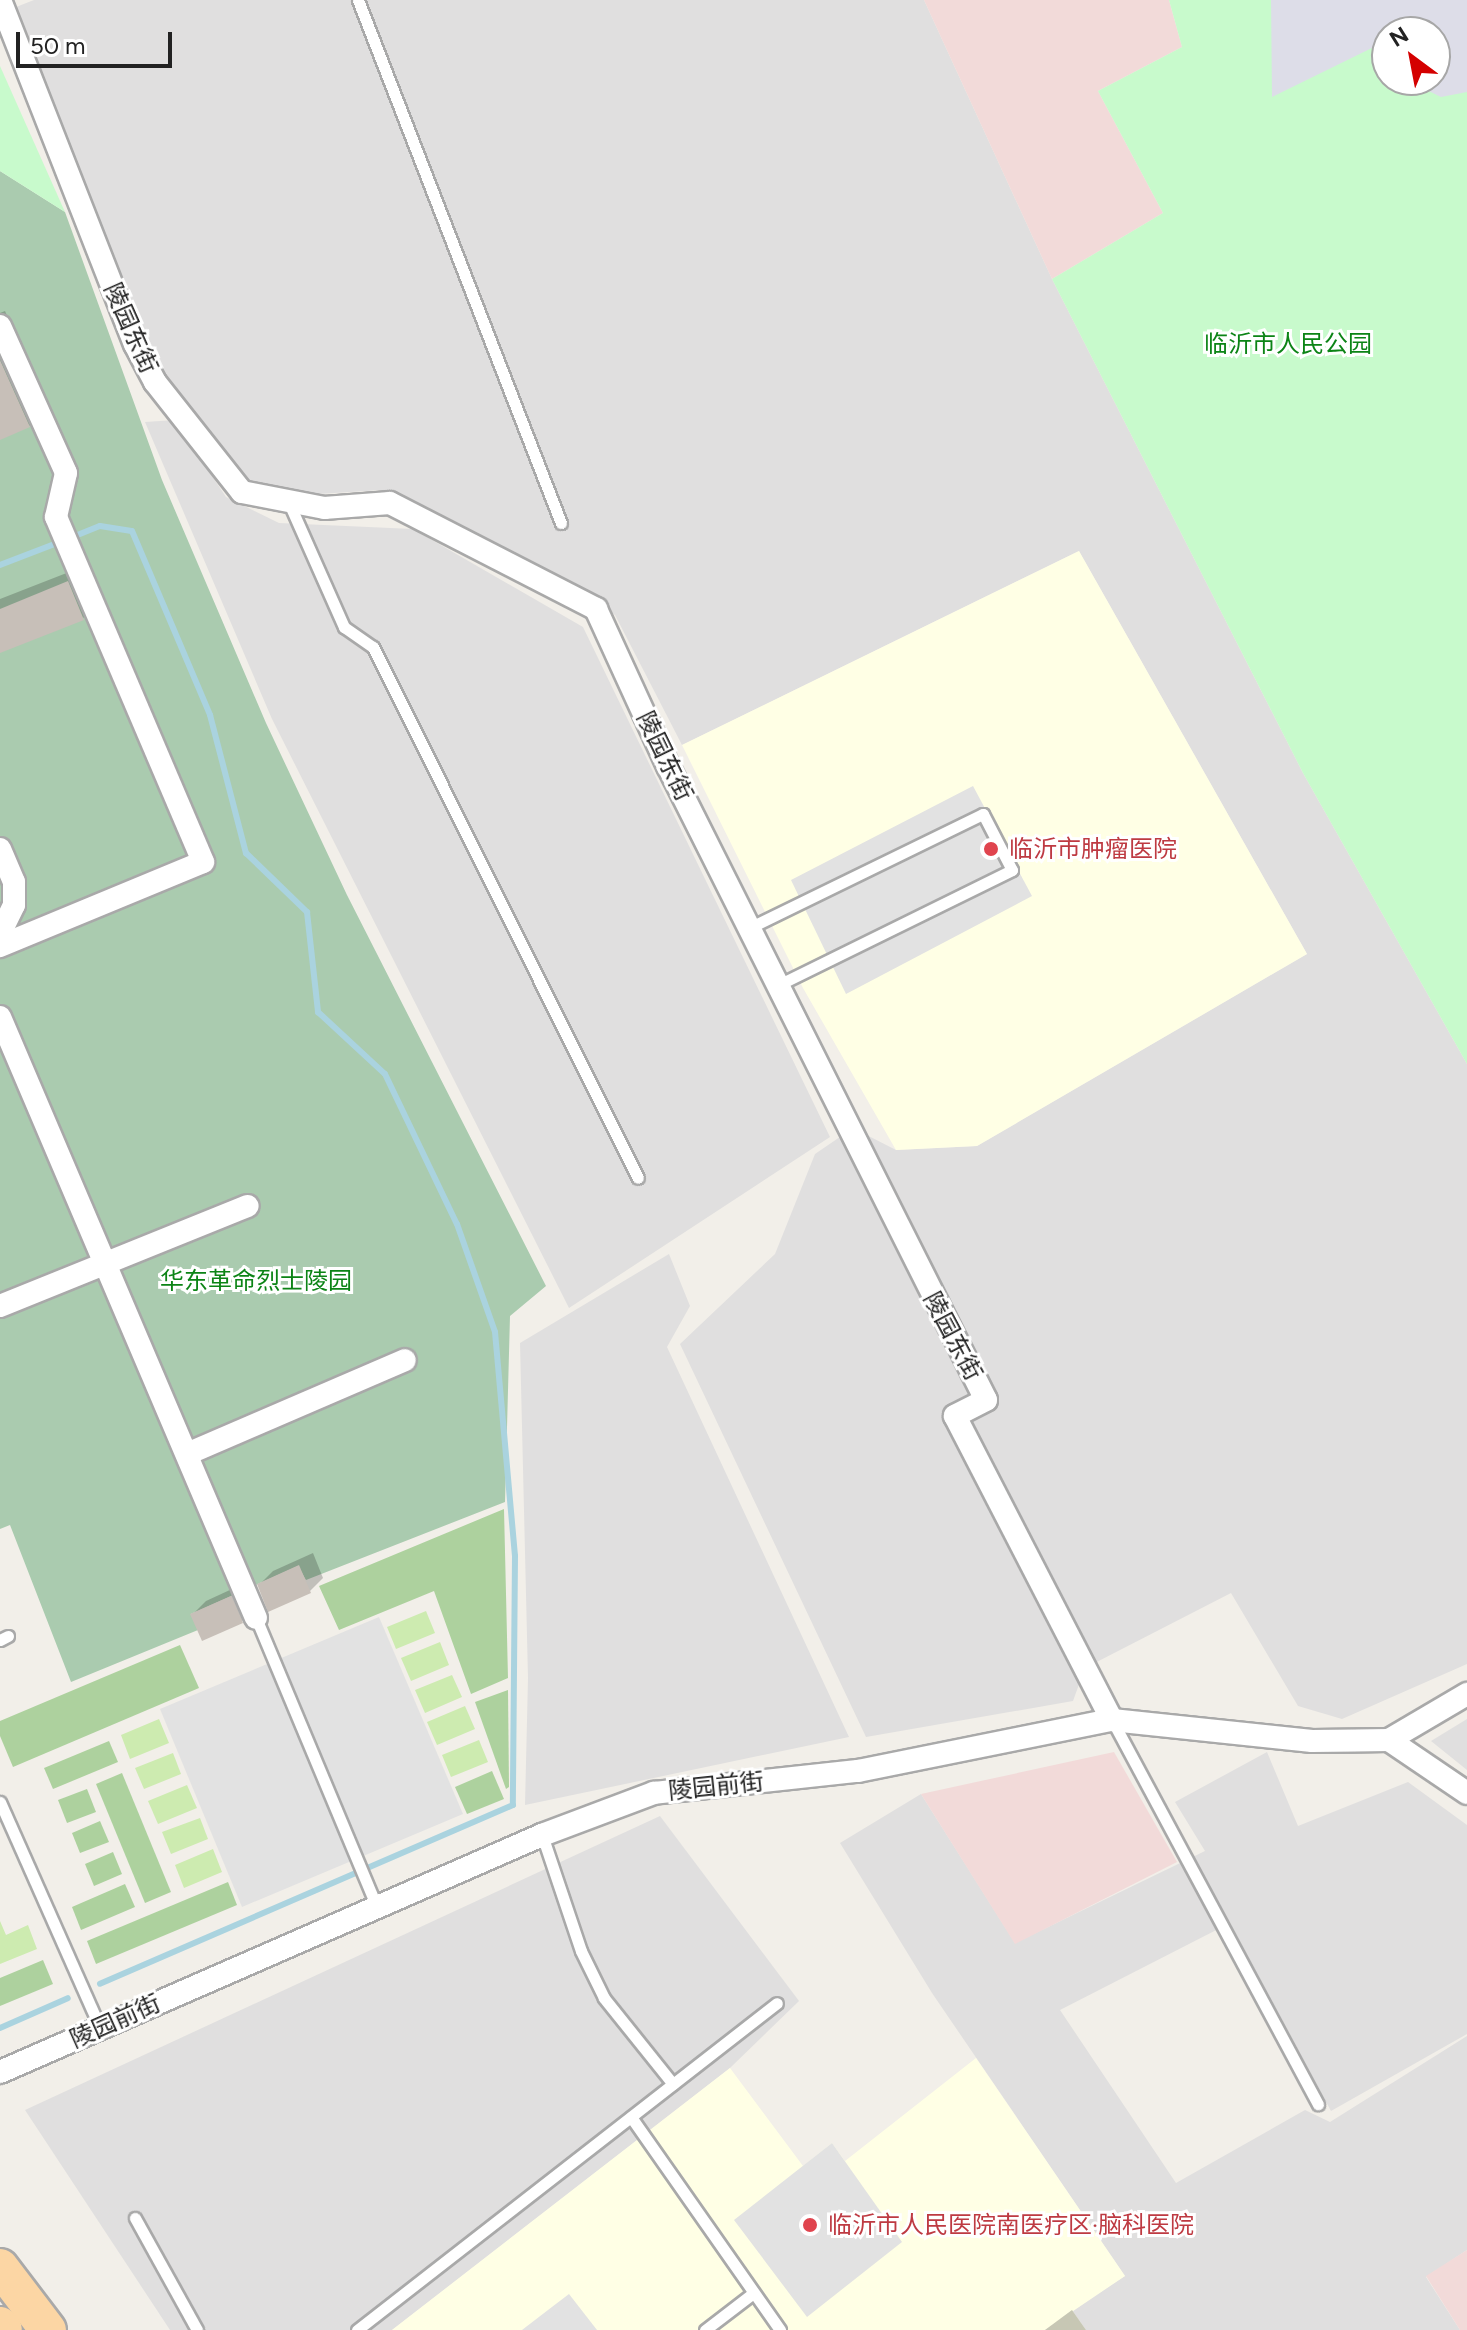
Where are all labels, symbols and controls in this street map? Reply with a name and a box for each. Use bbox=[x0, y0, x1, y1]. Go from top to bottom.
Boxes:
scale bar bbox=[20, 16, 176, 66]
north arrow bbox=[1371, 16, 1451, 96]
text: N bbox=[1385, 21, 1413, 53]
text: 50 m bbox=[30, 31, 86, 60]
street label: 陵园东街 bbox=[98, 278, 164, 378]
park label: 临沂市人民公园 bbox=[1204, 330, 1372, 358]
street label: 陵园东街 bbox=[631, 707, 699, 805]
place label: 临沂市肿瘤医院 bbox=[1009, 835, 1177, 863]
marker: 临沂市肿瘤医院 bbox=[980, 838, 1002, 860]
park label: 华东革命烈士陵园 bbox=[160, 1267, 352, 1295]
street label: 陵园东街 bbox=[918, 1287, 988, 1385]
street label: 陵园前街 bbox=[667, 1767, 765, 1805]
street label: 陵园前街 bbox=[65, 1988, 165, 2054]
place label: 临沂市人民医院南医疗区·脑科医院 bbox=[828, 2211, 1194, 2239]
marker: 临沂市人民医院南医疗区·脑科医院 bbox=[799, 2214, 821, 2236]

